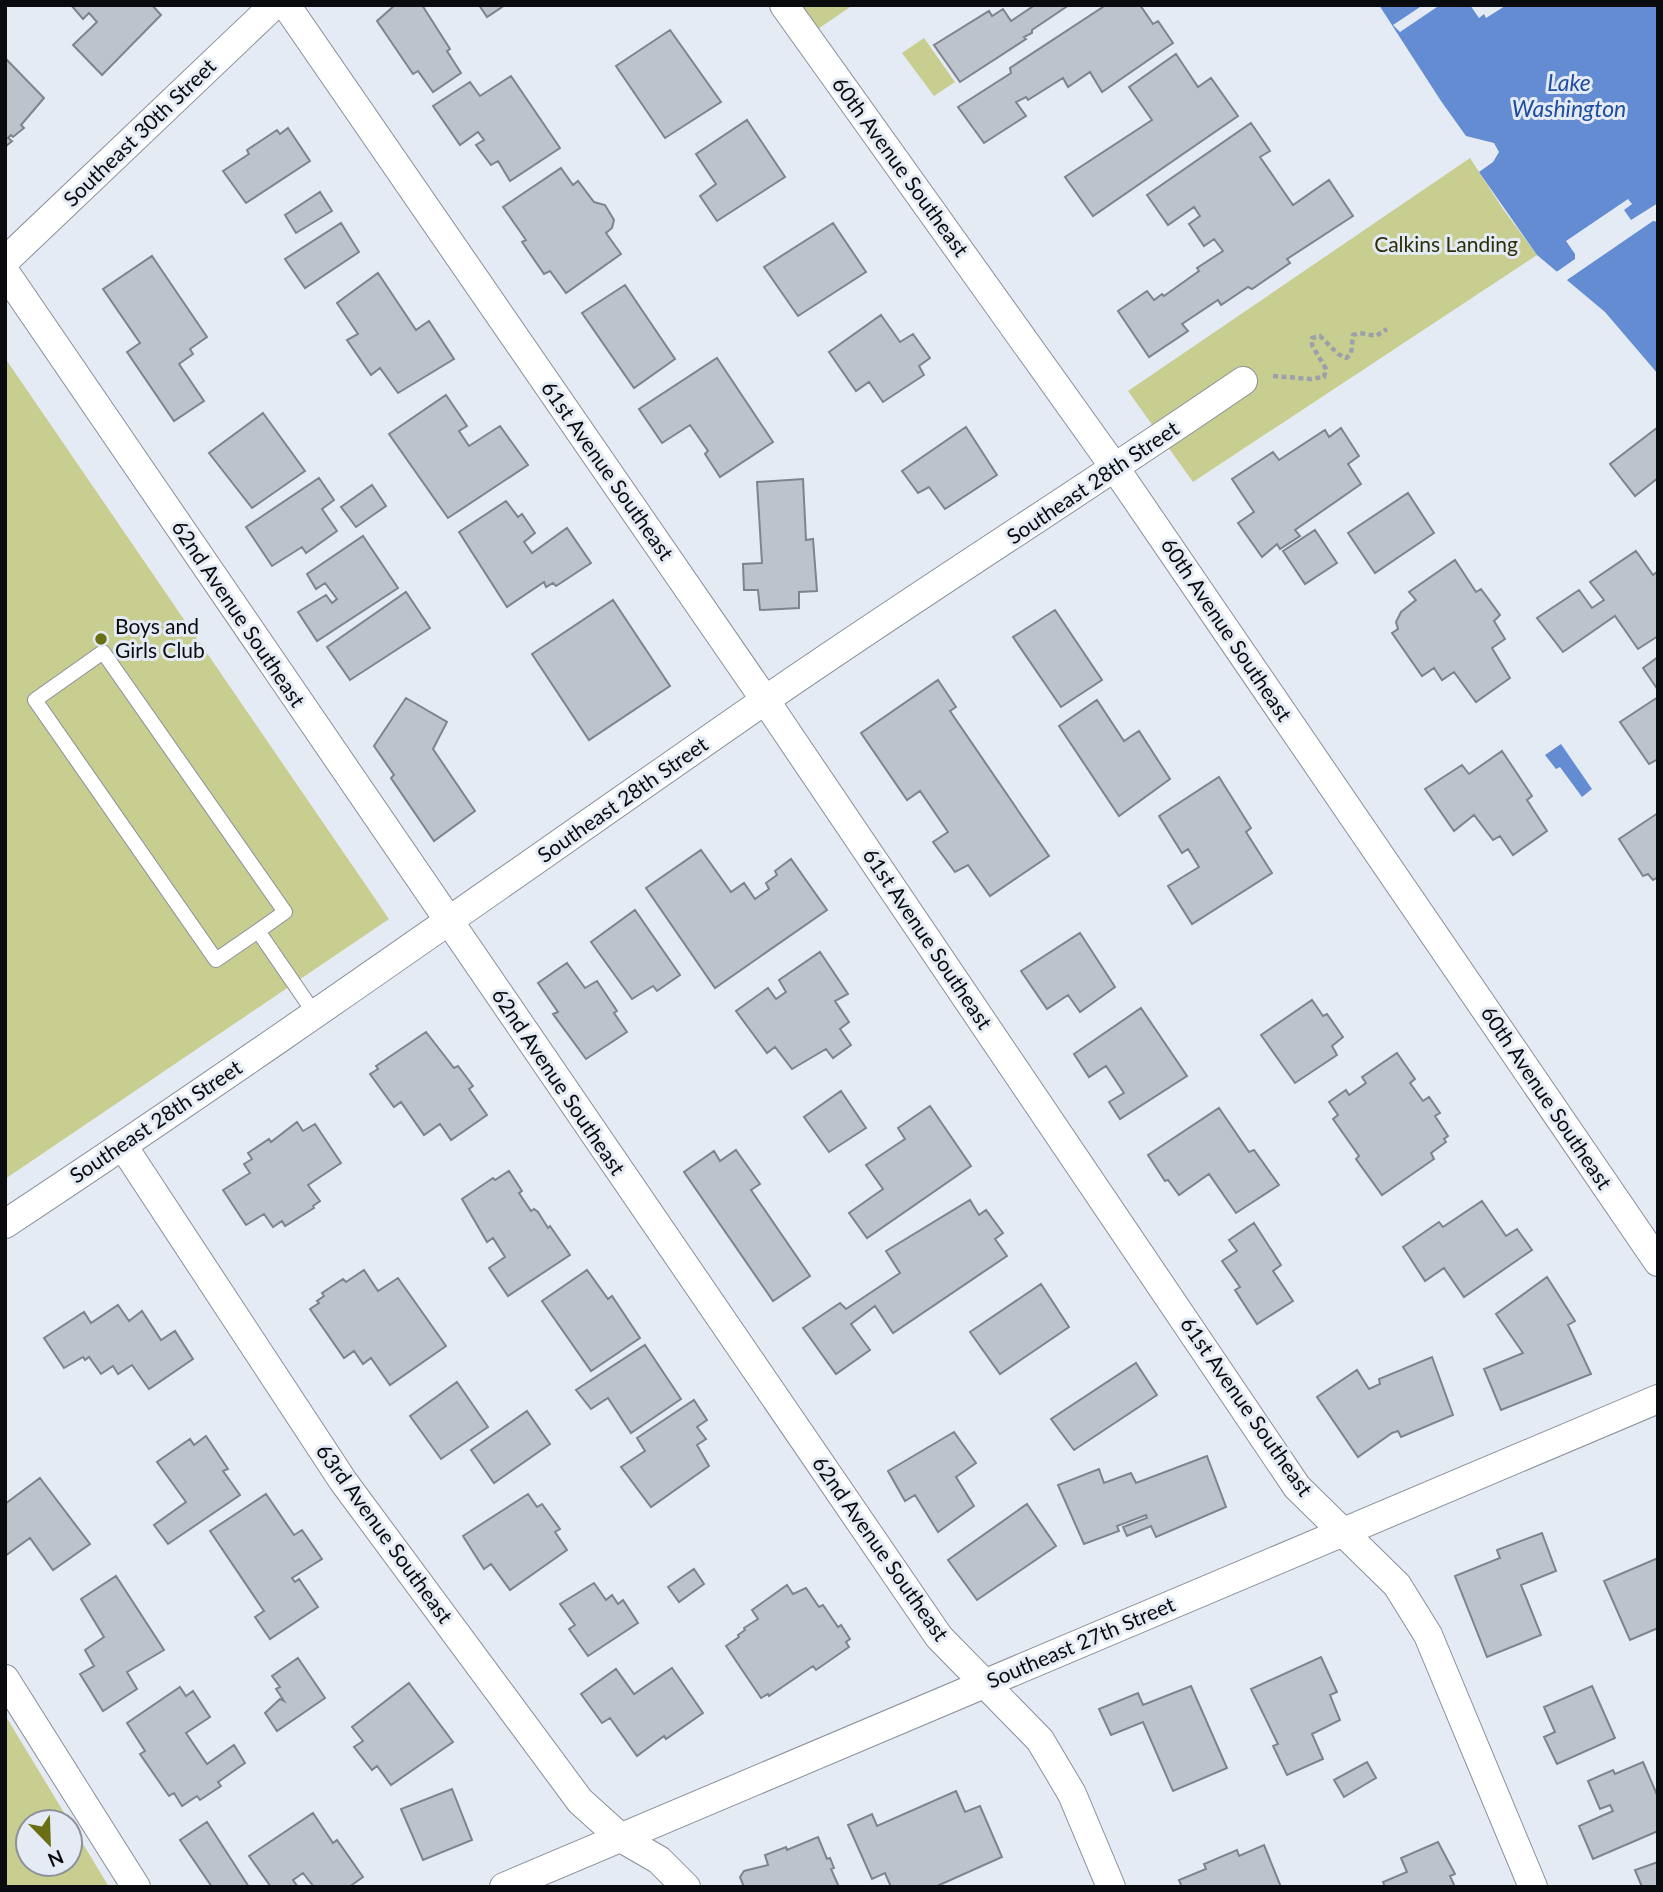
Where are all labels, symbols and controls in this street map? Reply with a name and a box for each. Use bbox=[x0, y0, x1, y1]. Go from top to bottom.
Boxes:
street label: Southeast 30th Street bbox=[58, 52, 221, 211]
water label: Lake Washington bbox=[1512, 68, 1626, 122]
street label: 60th Avenue Southeast bbox=[828, 72, 975, 261]
park label: Calkins Landing bbox=[1374, 231, 1518, 256]
street label: 61st Avenue Southeast bbox=[537, 376, 680, 565]
street label: Southeast 28th Street bbox=[1001, 415, 1183, 549]
street label: 62nd Avenue Southeast bbox=[167, 515, 311, 712]
street label: 60th Avenue Southeast bbox=[1157, 533, 1298, 726]
place label: Boys and Girls Club bbox=[115, 613, 205, 662]
marker: Boys and Girls Club bbox=[93, 631, 109, 647]
street label: Southeast 28th Street bbox=[532, 730, 712, 867]
street label: 61st Avenue Southeast bbox=[858, 843, 998, 1034]
street label: 62nd Avenue Southeast bbox=[487, 983, 631, 1180]
street label: 60th Avenue Southeast bbox=[1477, 1001, 1618, 1194]
street label: Southeast 28th Street bbox=[64, 1054, 246, 1188]
street label: 61st Avenue Southeast bbox=[1176, 1312, 1319, 1501]
street label: 63rd Avenue Southeast bbox=[312, 1439, 459, 1628]
street label: 62nd Avenue Southeast bbox=[808, 1451, 955, 1646]
street label: Southeast 27th Street bbox=[983, 1590, 1179, 1693]
north arrow bbox=[14, 1808, 84, 1878]
text: N bbox=[45, 1846, 67, 1873]

